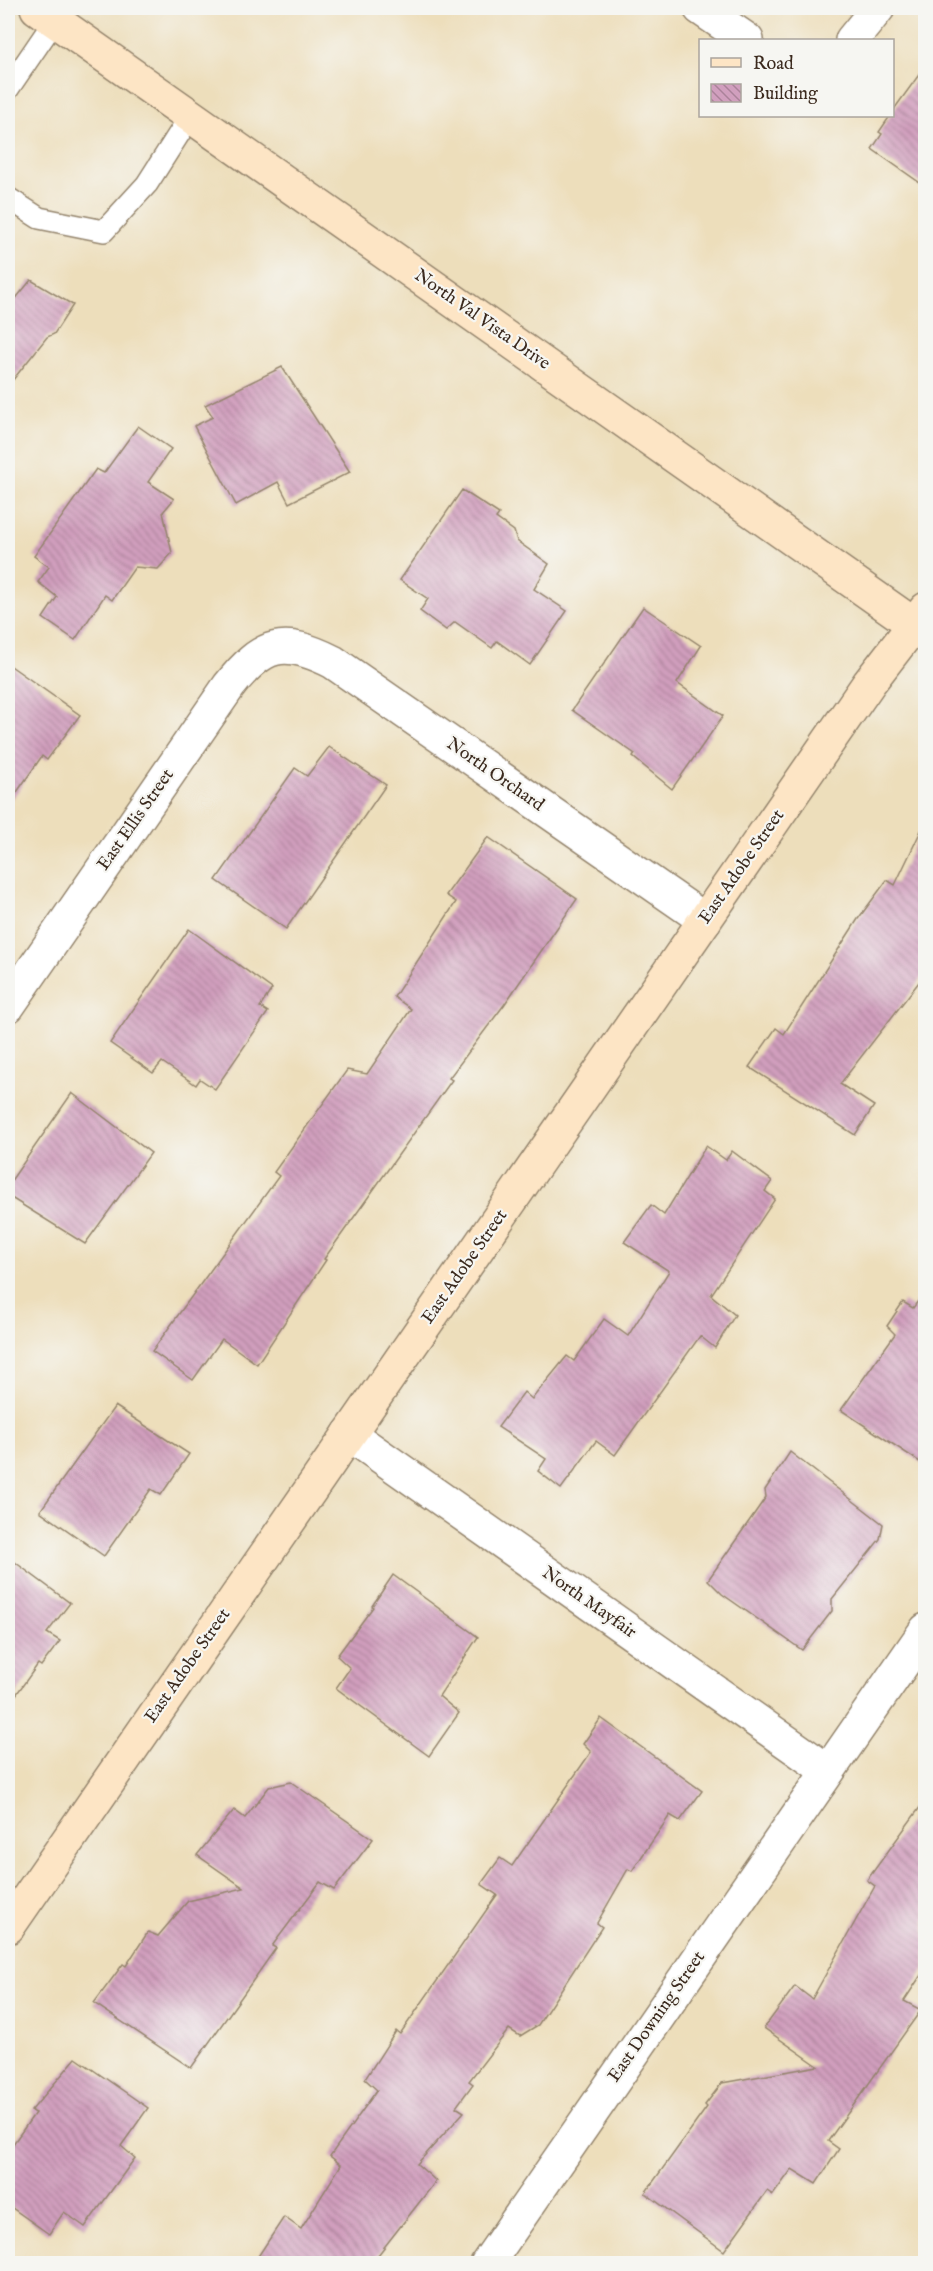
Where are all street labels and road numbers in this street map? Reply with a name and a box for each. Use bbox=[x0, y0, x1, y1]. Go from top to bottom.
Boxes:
street label: North Val Vista Drive bbox=[409, 264, 555, 376]
street label: North Orchard bbox=[442, 733, 549, 817]
street label: East Ellis Street bbox=[93, 765, 179, 875]
street label: East Adobe Street bbox=[694, 805, 790, 929]
street label: East Adobe Street bbox=[417, 1205, 513, 1329]
street label: North Mayfair bbox=[537, 1562, 641, 1644]
street label: East Adobe Street bbox=[140, 1604, 236, 1728]
street label: East Downing Street bbox=[603, 1947, 711, 2087]

